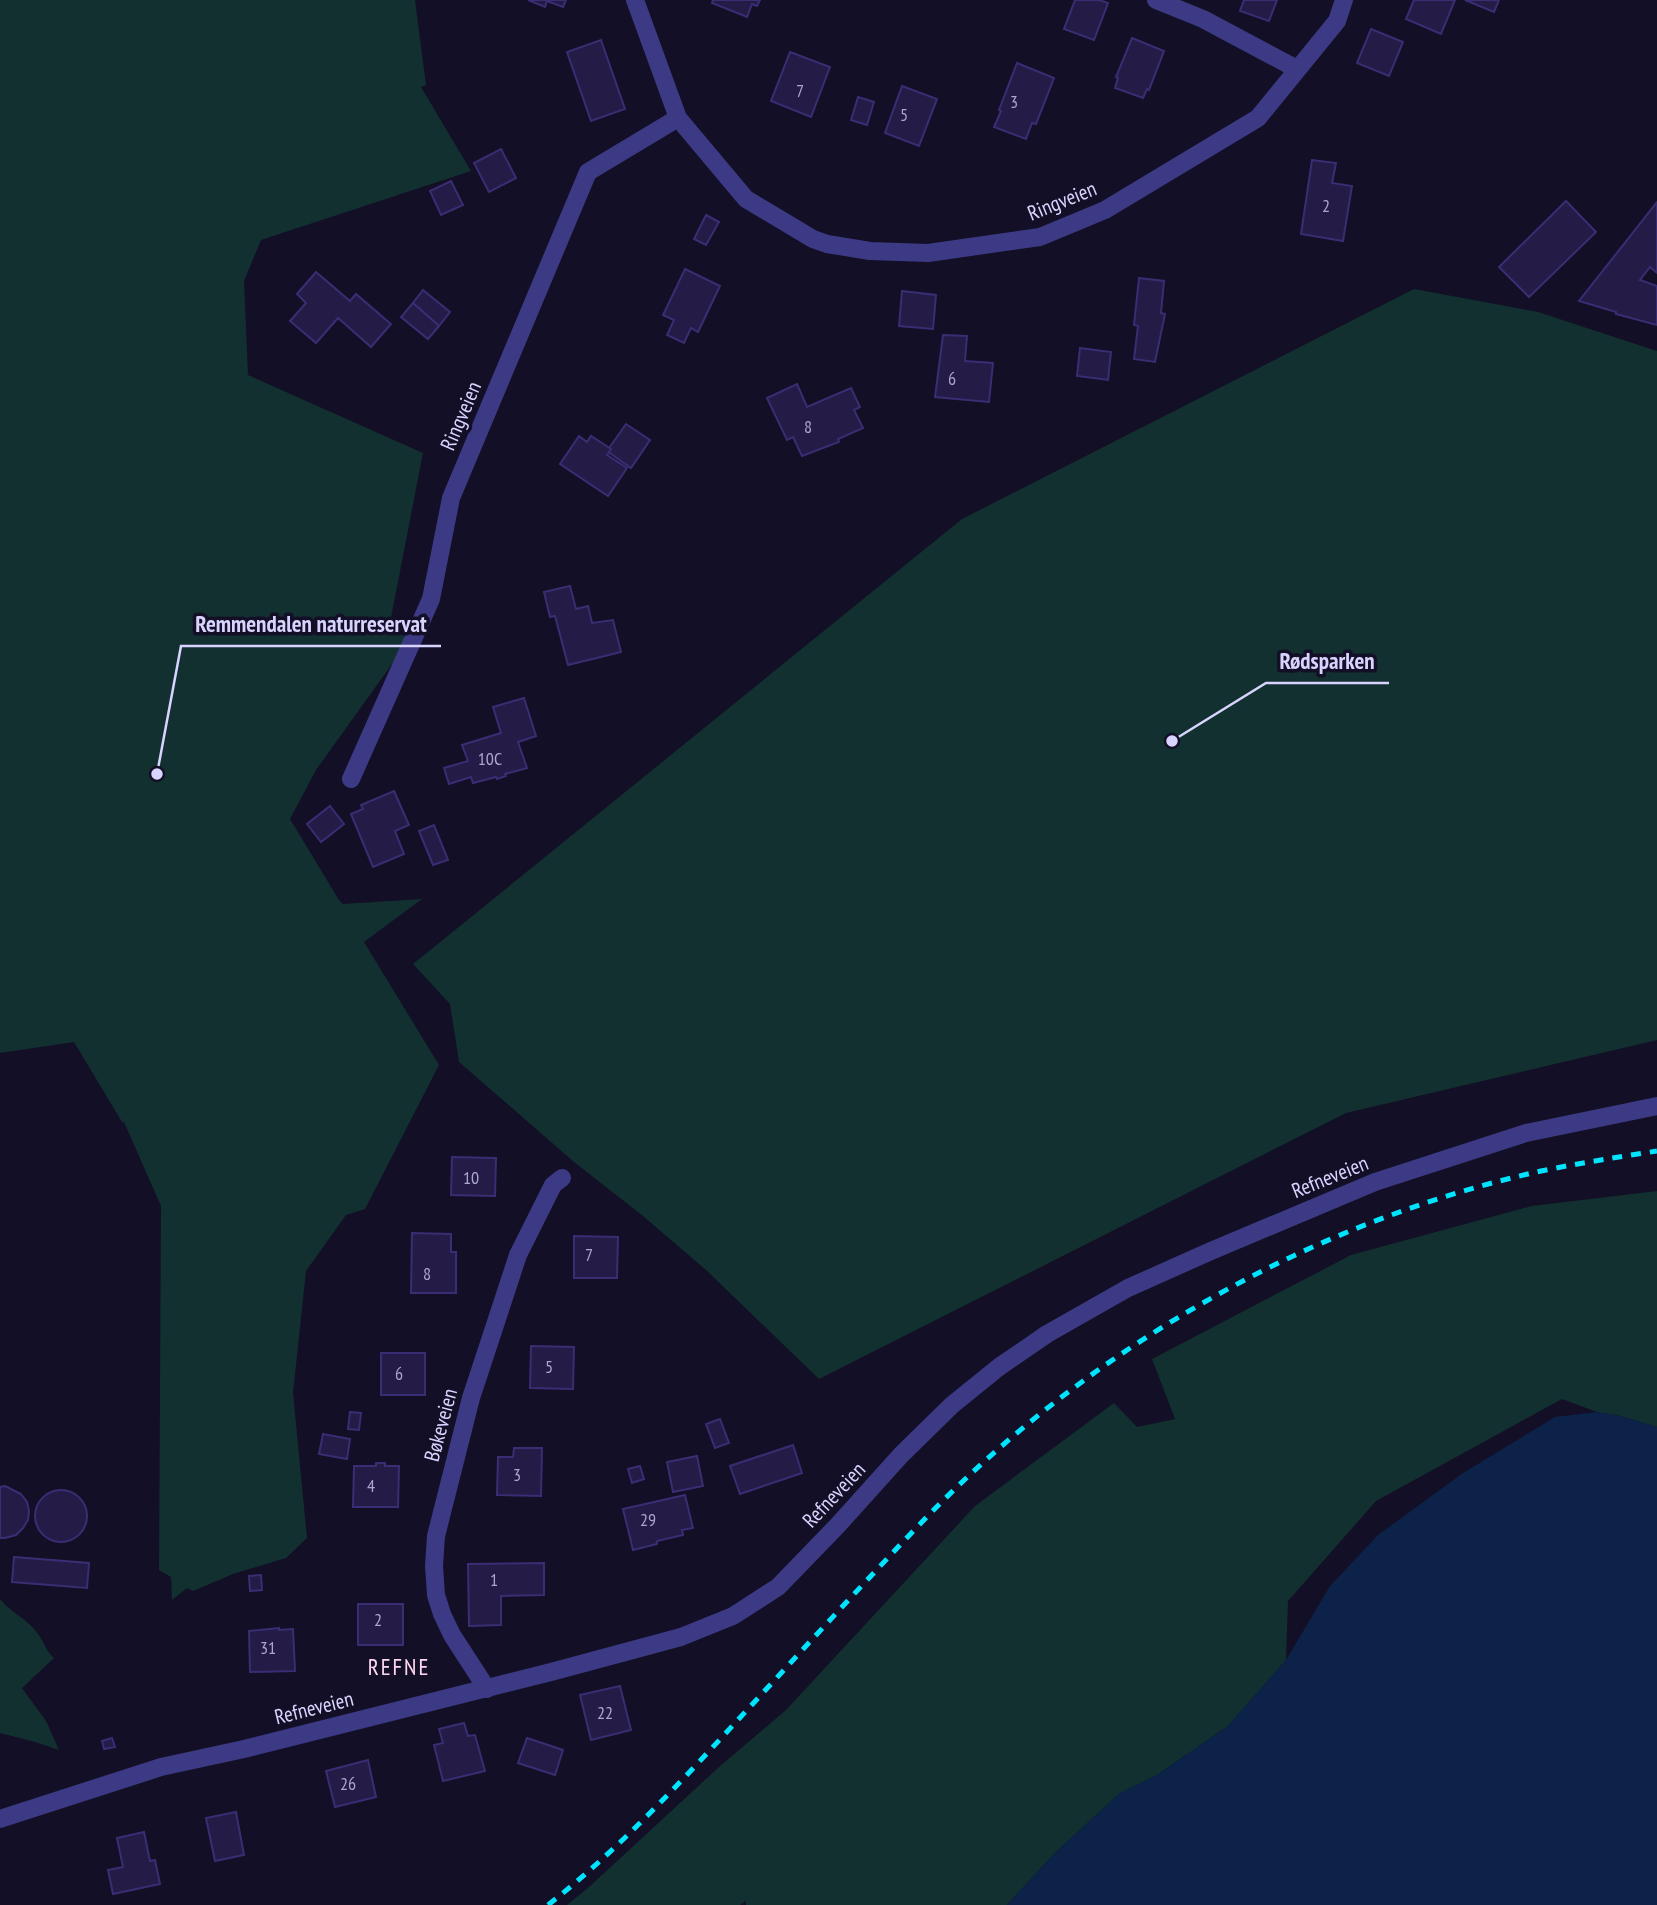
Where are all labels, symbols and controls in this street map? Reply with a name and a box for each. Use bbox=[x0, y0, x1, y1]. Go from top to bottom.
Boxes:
house number: 7 bbox=[796, 79, 804, 102]
house number: 3 bbox=[1010, 90, 1018, 113]
house number: 5 bbox=[900, 103, 908, 126]
street label: Ringveien bbox=[1023, 174, 1100, 227]
house number: 2 bbox=[1322, 194, 1330, 217]
house number: 6 bbox=[948, 367, 956, 390]
street label: Ringveien bbox=[434, 377, 487, 454]
house number: 8 bbox=[804, 415, 812, 438]
callout: Remmendalen naturreservat bbox=[181, 602, 441, 646]
text: Remmendalen naturreservat bbox=[195, 609, 427, 638]
callout: Rødsparken bbox=[1266, 639, 1389, 683]
text: Rødsparken bbox=[1279, 646, 1375, 675]
house number: 10C bbox=[478, 747, 502, 770]
street label: Refneveien bbox=[1288, 1149, 1372, 1204]
house number: 10 bbox=[463, 1166, 479, 1189]
house number: 7 bbox=[585, 1243, 593, 1266]
house number: 8 bbox=[423, 1262, 431, 1285]
house number: 5 bbox=[545, 1355, 553, 1378]
house number: 6 bbox=[395, 1362, 403, 1385]
street label: Bøkeveien bbox=[418, 1385, 463, 1464]
street label: Refneveien bbox=[796, 1456, 871, 1533]
house number: 3 bbox=[513, 1463, 521, 1486]
house number: 4 bbox=[367, 1474, 375, 1497]
house number: 29 bbox=[640, 1508, 656, 1531]
house number: 1 bbox=[490, 1568, 498, 1591]
house number: 2 bbox=[374, 1608, 382, 1631]
house number: 31 bbox=[260, 1636, 276, 1659]
district label: REFNE bbox=[368, 1652, 430, 1681]
street label: Refneveien bbox=[272, 1685, 356, 1730]
house number: 22 bbox=[597, 1701, 613, 1724]
house number: 26 bbox=[340, 1772, 356, 1795]

